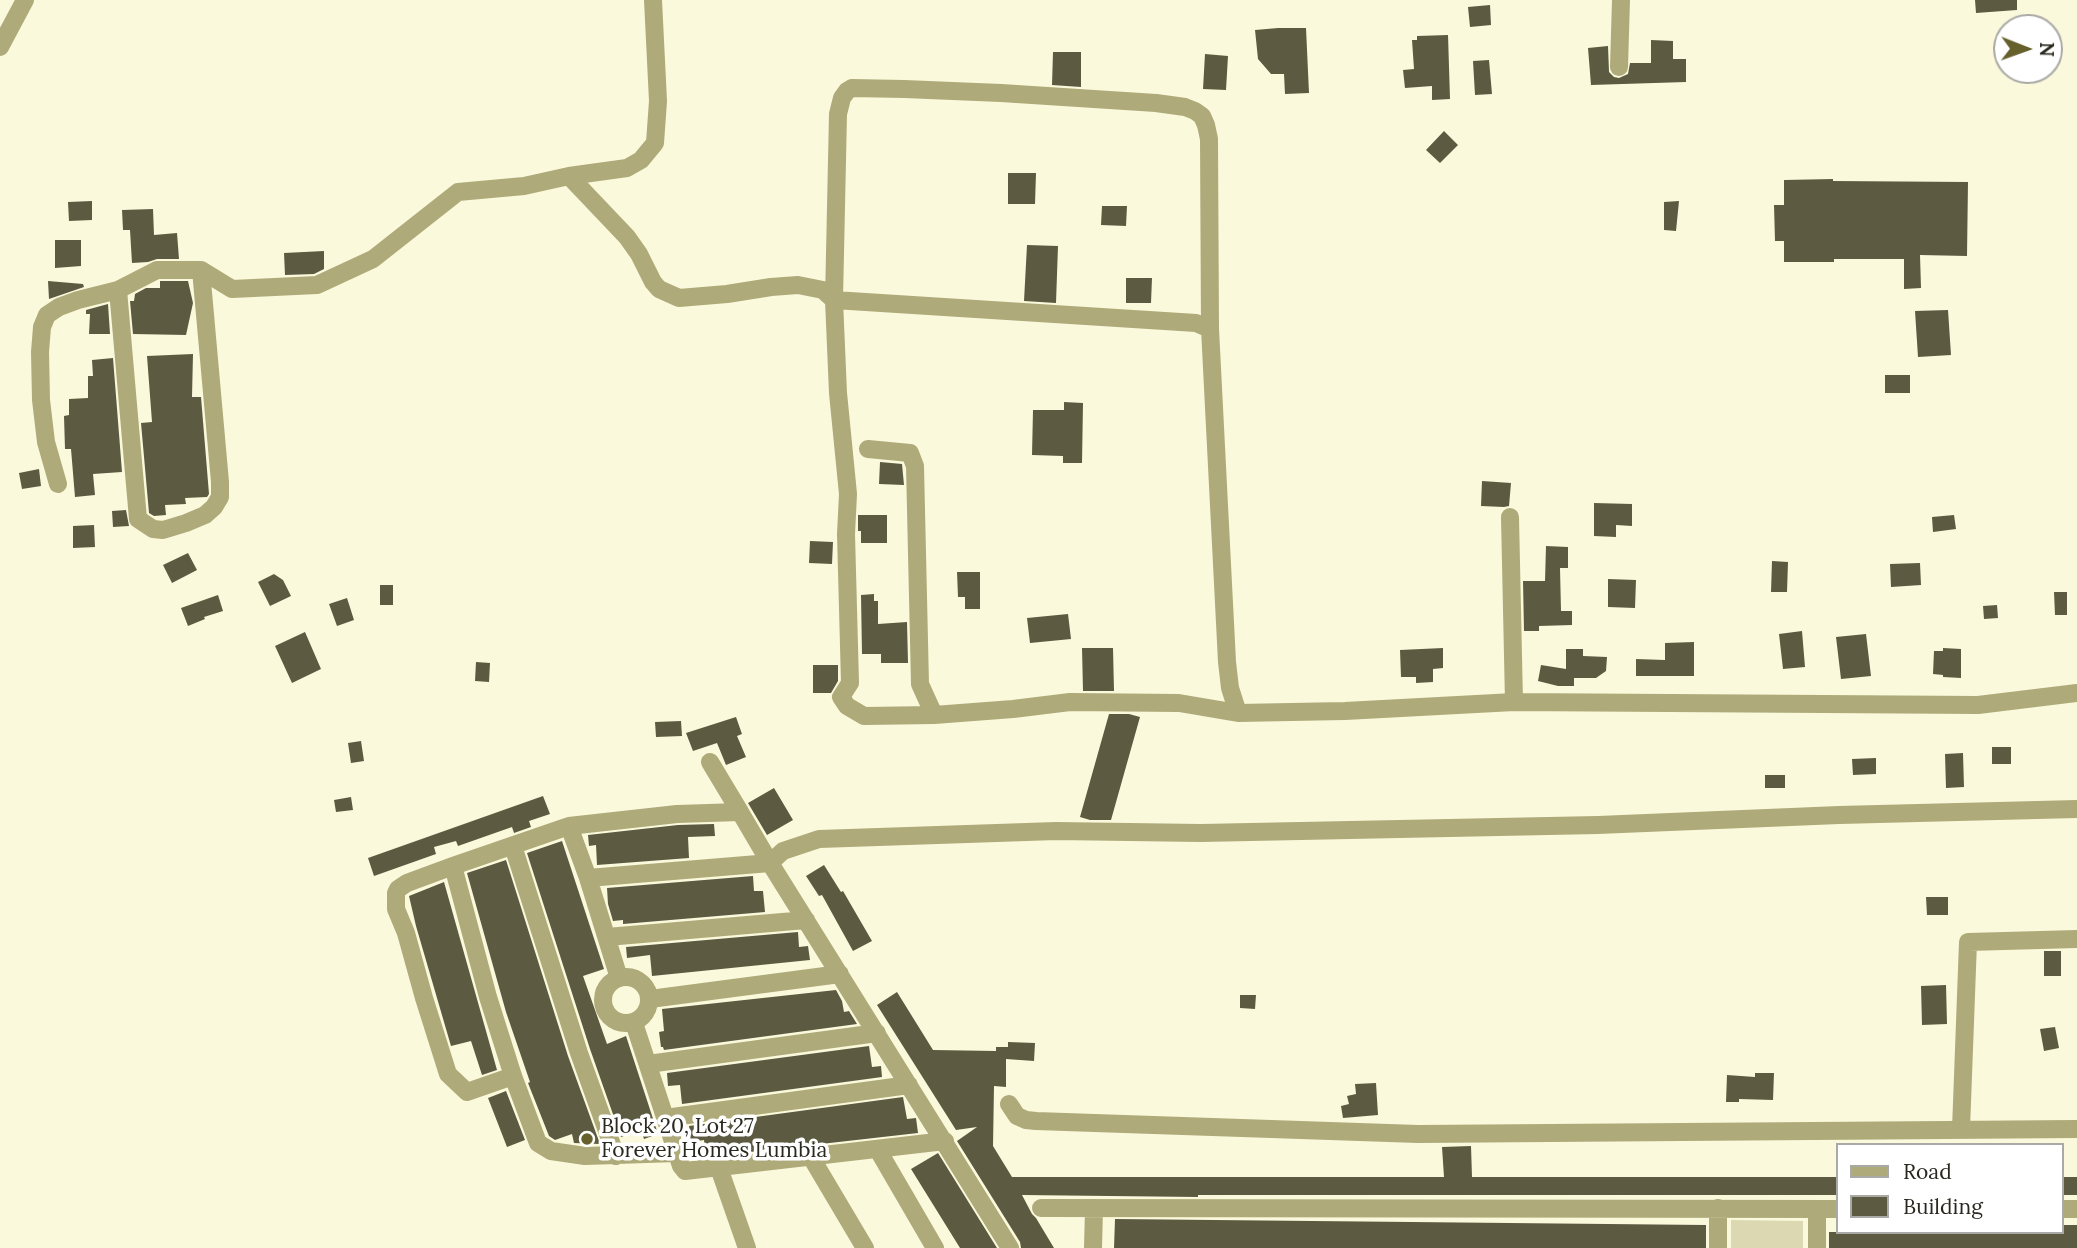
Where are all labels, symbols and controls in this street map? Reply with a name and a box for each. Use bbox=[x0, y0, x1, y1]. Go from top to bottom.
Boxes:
north arrow bbox=[1993, 14, 2063, 84]
text: N bbox=[2035, 42, 2059, 57]
place label: Block 20, Lot 27 Forever Homes Lumbia bbox=[601, 1114, 827, 1164]
marker: Block 20, Lot 27 Forever Homes Lumbia bbox=[579, 1131, 595, 1147]
legend bbox=[1836, 1143, 2063, 1234]
text: Road bbox=[1903, 1158, 1952, 1185]
text: Building bbox=[1903, 1193, 1983, 1220]

